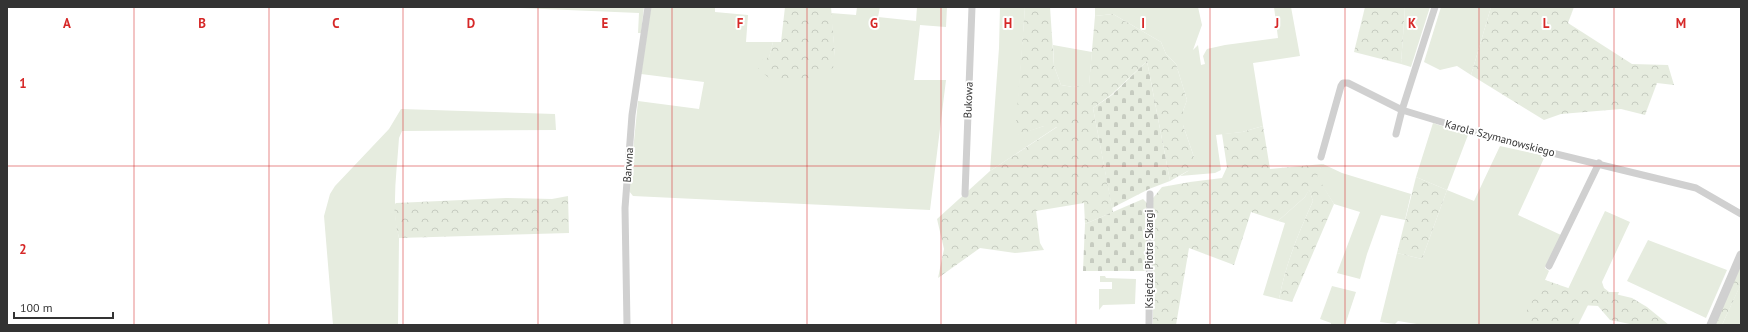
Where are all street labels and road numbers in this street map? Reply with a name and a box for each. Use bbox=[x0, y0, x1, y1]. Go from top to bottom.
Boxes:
street label: Bukowa bbox=[960, 81, 976, 119]
street label: Karola Szymanowskiego bbox=[1443, 117, 1557, 159]
street label: Barwna bbox=[620, 147, 636, 183]
street label: Księdza Piotra Skargi bbox=[1142, 210, 1156, 308]

